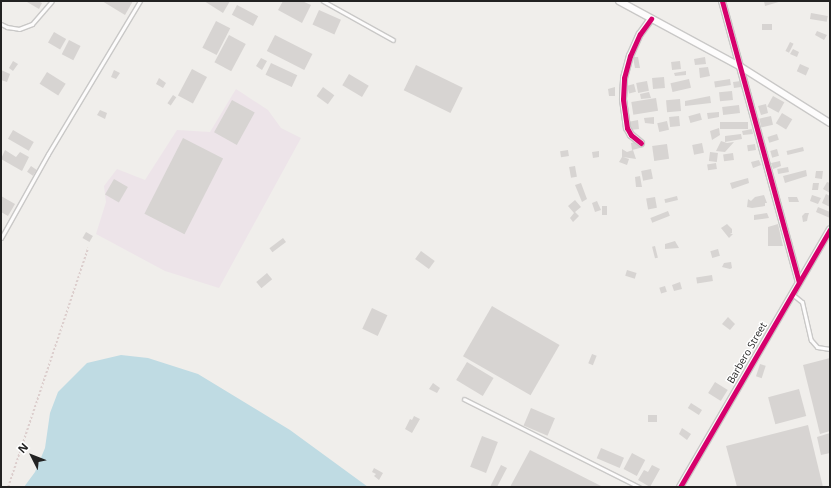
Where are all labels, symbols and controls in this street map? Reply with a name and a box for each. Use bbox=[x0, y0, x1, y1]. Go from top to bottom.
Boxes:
street label: Barbero Street bbox=[725, 320, 769, 386]
north arrow bbox=[12, 436, 52, 476]
text: N bbox=[14, 439, 31, 456]

